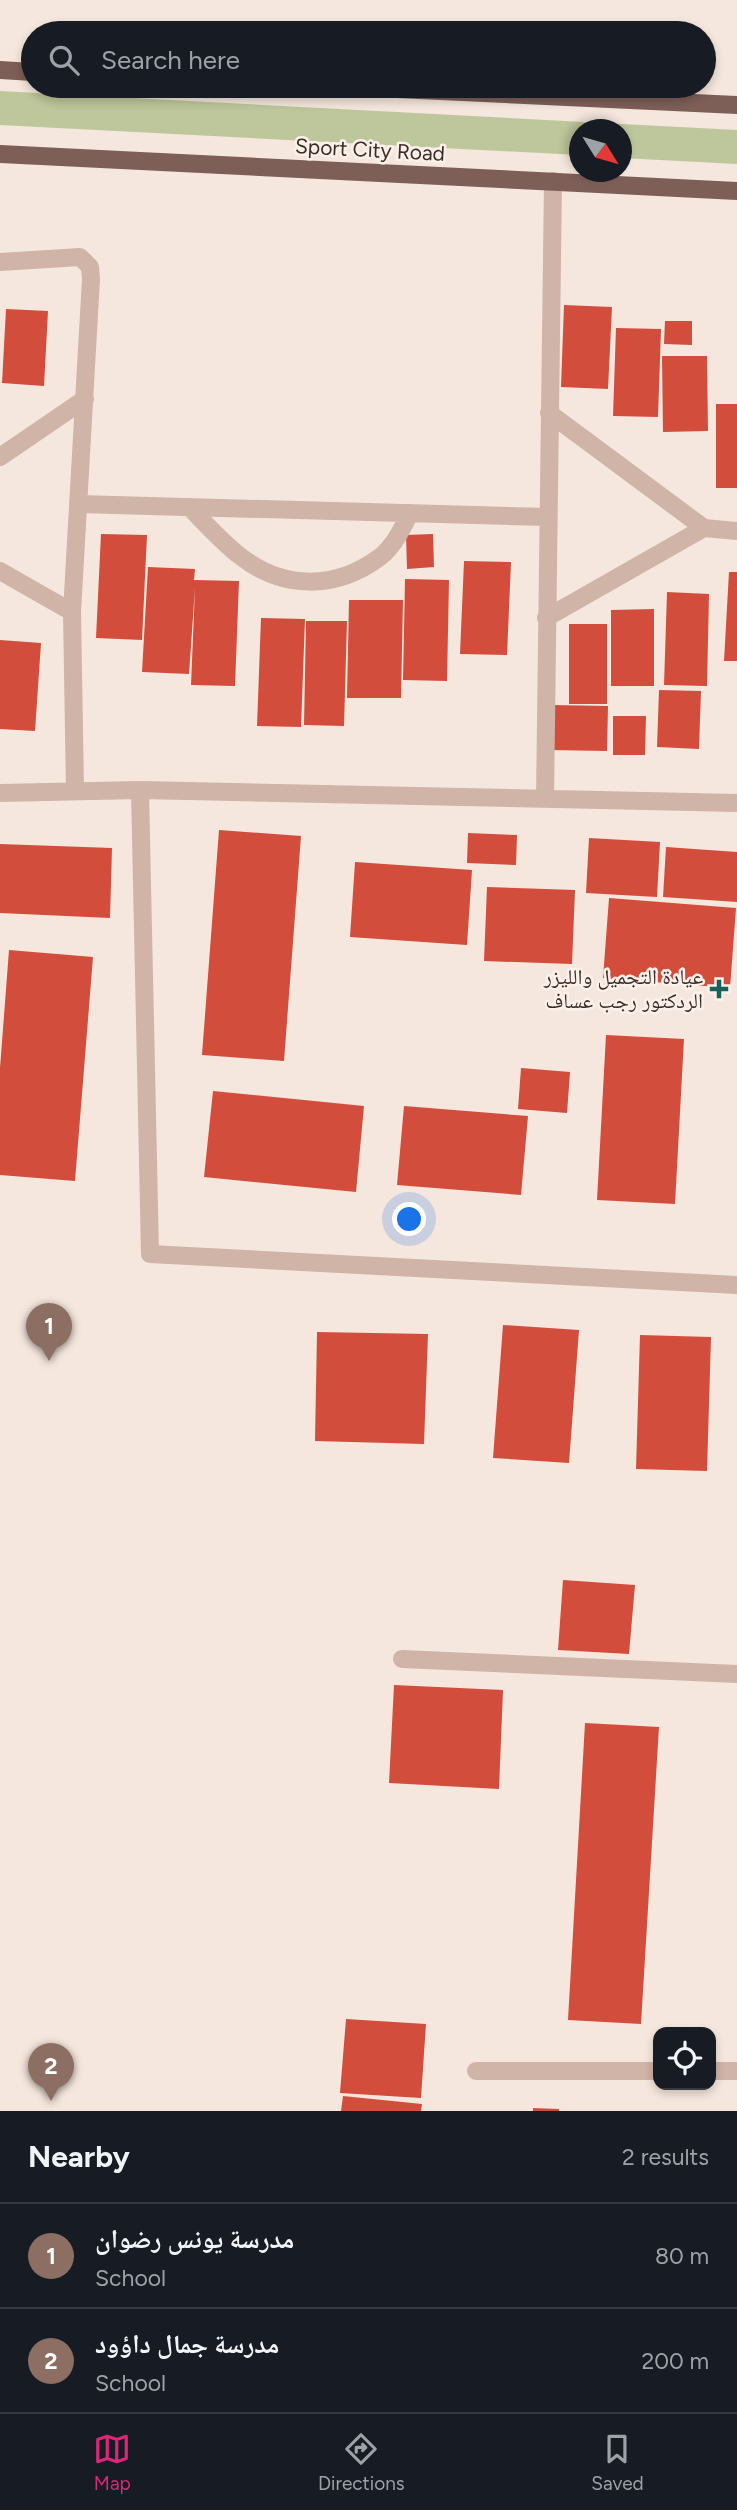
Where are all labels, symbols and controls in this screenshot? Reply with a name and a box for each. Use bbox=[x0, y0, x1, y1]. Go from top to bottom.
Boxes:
search box bbox=[21, 21, 716, 98]
icon: search bbox=[45, 41, 83, 79]
text: Search here bbox=[101, 44, 240, 76]
north arrow bbox=[569, 119, 632, 182]
street label: Sport City Road bbox=[294, 133, 446, 166]
place label: عيادة التجميل والليزر الردكتور رجب عساف bbox=[543, 964, 703, 1013]
marker: عيادة التجميل والليزر الردكتور رجب عساف bbox=[709, 979, 729, 999]
your location bbox=[392, 1202, 426, 1236]
pin: 1 bbox=[26, 1303, 72, 1361]
map controls bbox=[653, 2027, 716, 2090]
button: locate bbox=[653, 2027, 716, 2090]
pin: 2 bbox=[28, 2043, 74, 2101]
text: Nearby bbox=[28, 2138, 130, 2175]
text: 2 results bbox=[622, 2143, 709, 2171]
text: مدرسة يونس رضوان bbox=[95, 2223, 294, 2255]
text: 1 bbox=[46, 2242, 56, 2270]
text: 80 m bbox=[655, 2242, 709, 2270]
text: School bbox=[95, 2264, 166, 2292]
text: مدرسة جمال داؤود bbox=[95, 2328, 279, 2360]
text: 2 bbox=[44, 2347, 58, 2375]
text: 200 m bbox=[641, 2347, 709, 2375]
text: School bbox=[95, 2369, 166, 2397]
tab: Map bbox=[93, 2430, 131, 2495]
tab: Directions bbox=[318, 2430, 405, 2495]
tab: Saved bbox=[591, 2430, 644, 2495]

